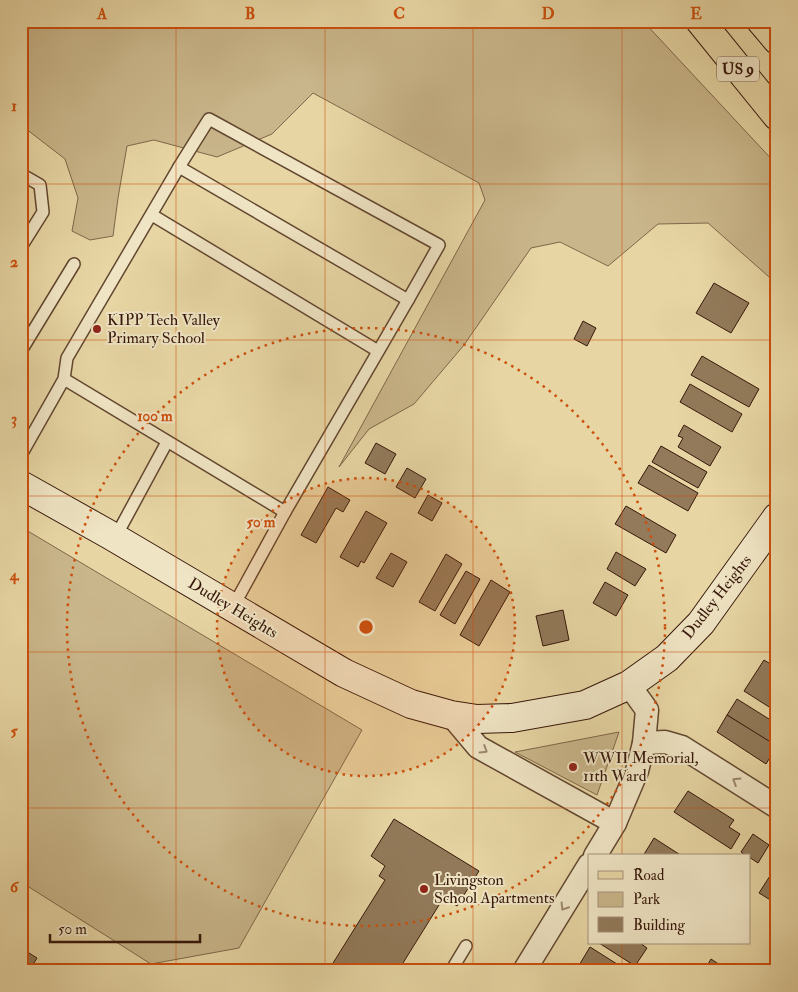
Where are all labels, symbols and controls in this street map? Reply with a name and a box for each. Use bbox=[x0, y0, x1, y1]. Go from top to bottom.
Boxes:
text: A bbox=[96, 4, 108, 24]
text: B bbox=[245, 4, 255, 24]
text: C bbox=[393, 4, 405, 24]
text: D bbox=[541, 4, 555, 24]
text: E bbox=[690, 4, 702, 24]
road number: US 9 bbox=[717, 56, 759, 82]
text: 1 bbox=[11, 96, 17, 116]
text: 2 bbox=[10, 252, 18, 272]
place label: KIPP Tech Valley Primary School bbox=[107, 310, 221, 348]
marker: KIPP Tech Valley Primary School bbox=[91, 323, 103, 335]
text: 100 m bbox=[137, 407, 173, 426]
text: 3 bbox=[11, 409, 17, 429]
text: 50 m bbox=[247, 513, 276, 532]
street label: Dudley Heights bbox=[678, 551, 756, 643]
text: 4 bbox=[9, 565, 20, 585]
street label: Dudley Heights bbox=[185, 573, 281, 643]
centre of rings bbox=[357, 618, 375, 636]
text: 5 bbox=[10, 721, 18, 741]
one-way arrow bbox=[479, 744, 488, 753]
place label: WWII Memorial, 11th Ward bbox=[582, 748, 699, 786]
marker: WWII Memorial, 11th Ward bbox=[567, 761, 579, 773]
one-way arrow bbox=[732, 777, 741, 787]
legend bbox=[588, 854, 750, 944]
text: Road bbox=[633, 866, 665, 885]
place label: Livingston School Apartments bbox=[434, 870, 554, 909]
text: 6 bbox=[10, 877, 20, 897]
marker: Livingston School Apartments bbox=[418, 883, 430, 895]
text: Park bbox=[633, 890, 660, 909]
one-way arrow bbox=[560, 901, 570, 910]
scale bar bbox=[50, 912, 200, 944]
text: Building bbox=[633, 916, 685, 935]
text: 50 m bbox=[58, 920, 87, 939]

